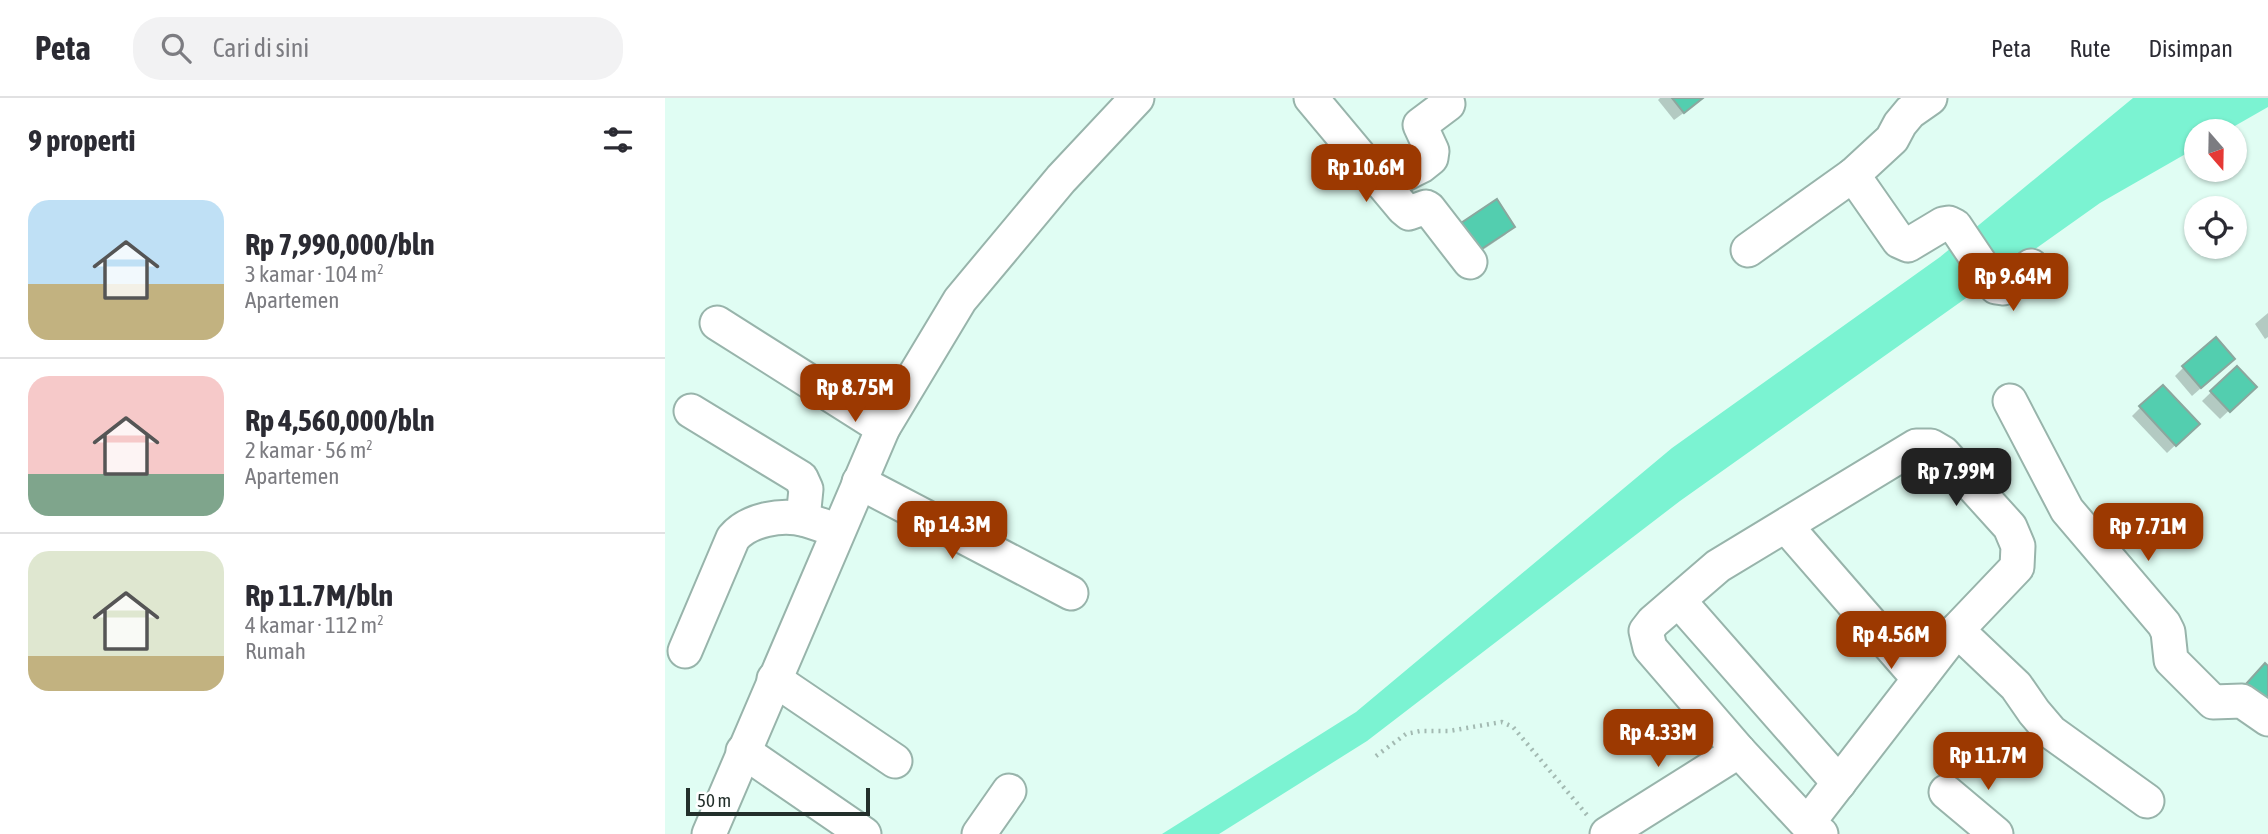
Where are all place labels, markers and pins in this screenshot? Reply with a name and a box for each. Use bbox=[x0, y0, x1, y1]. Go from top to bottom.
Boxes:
pin: Rp 10.6M bbox=[1294, 144, 1438, 204]
pin: Rp 9.64M bbox=[1941, 254, 2085, 313]
pin: Rp 8.75M bbox=[783, 364, 927, 424]
pin: Rp 7.99M bbox=[1884, 448, 2028, 508]
pin: Rp 14.3M bbox=[880, 502, 1024, 561]
pin: Rp 7.71M bbox=[2076, 504, 2220, 563]
pin: Rp 4.56M bbox=[1819, 612, 1963, 671]
pin: Rp 4.33M bbox=[1586, 710, 1730, 769]
pin: Rp 11.7M bbox=[1916, 732, 2060, 792]

